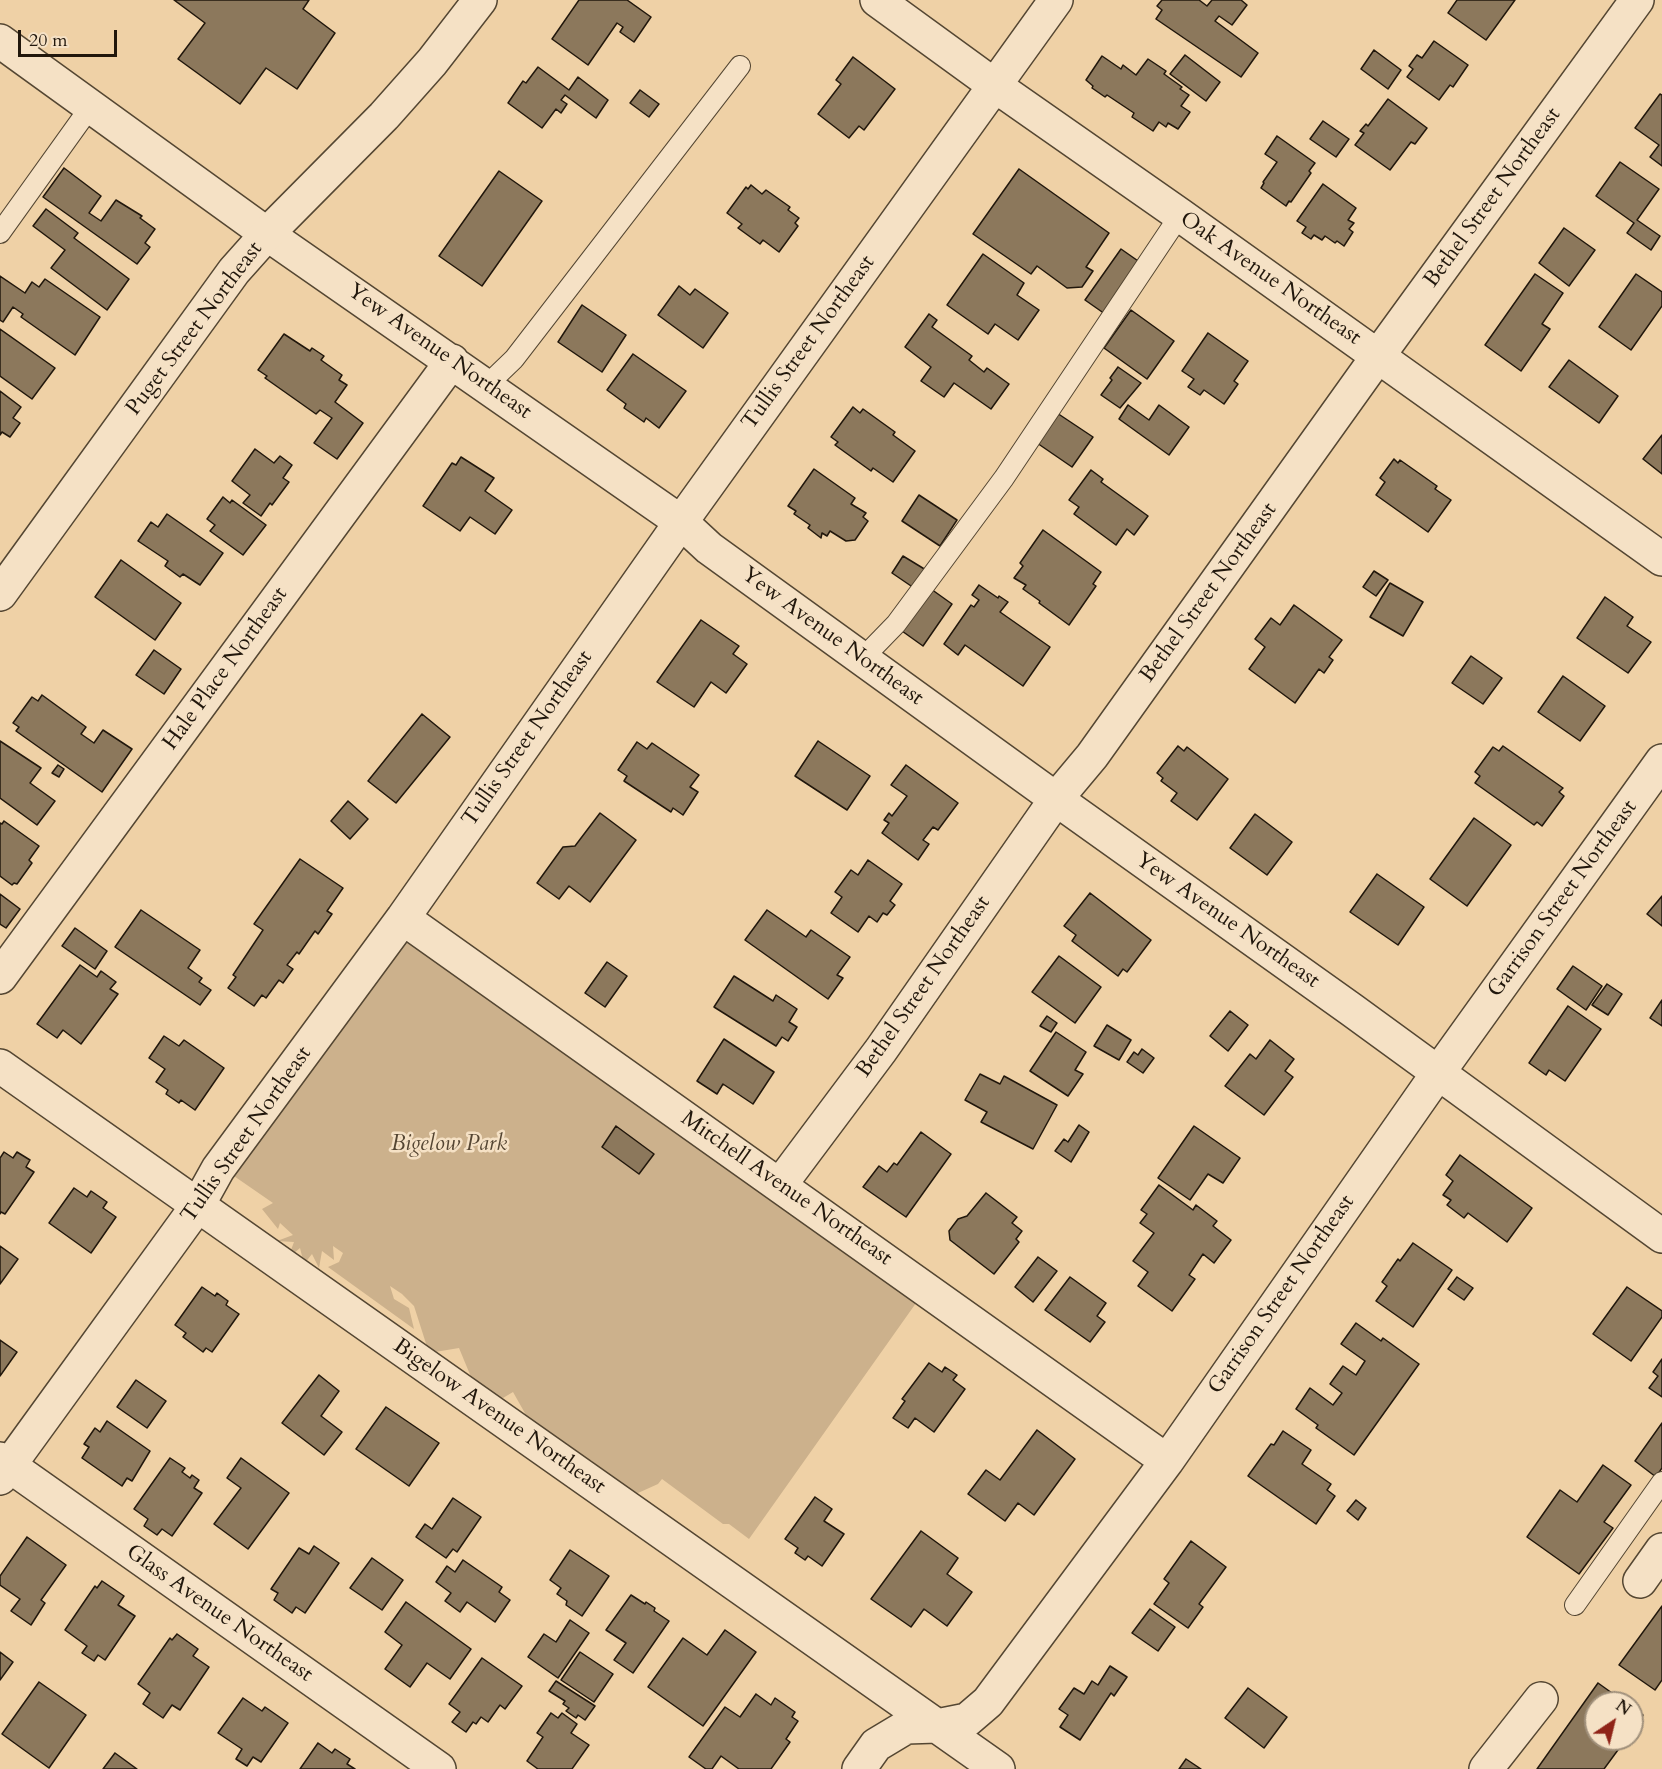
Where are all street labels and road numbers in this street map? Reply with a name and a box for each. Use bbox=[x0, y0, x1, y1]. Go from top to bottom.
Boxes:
street label: Bethel Street Northeast bbox=[1419, 103, 1567, 293]
street label: Oak Avenue Northeast bbox=[1174, 207, 1366, 351]
street label: Puget Street Northeast bbox=[121, 237, 269, 421]
street label: Tullis Street Northeast bbox=[737, 251, 881, 435]
street label: Yew Avenue Northeast bbox=[342, 278, 536, 426]
street label: Bethel Street Northeast bbox=[1135, 498, 1283, 688]
street label: Yew Avenue Northeast bbox=[736, 562, 928, 712]
street label: Hale Place Northeast bbox=[158, 582, 294, 756]
street label: Tullis Street Northeast bbox=[457, 646, 599, 832]
street label: Garrison Street Northeast bbox=[1483, 795, 1643, 1003]
street label: Yew Avenue Northeast bbox=[1130, 847, 1324, 995]
street label: Bethel Street Northeast bbox=[851, 891, 997, 1083]
street label: Tullis Street Northeast bbox=[176, 1042, 318, 1228]
street label: Mitchell Avenue Northeast bbox=[675, 1106, 897, 1272]
street label: Garrison Street Northeast bbox=[1203, 1190, 1361, 1400]
street label: Bigelow Avenue Northeast bbox=[388, 1334, 610, 1500]
street label: Glass Avenue Northeast bbox=[121, 1540, 317, 1688]

